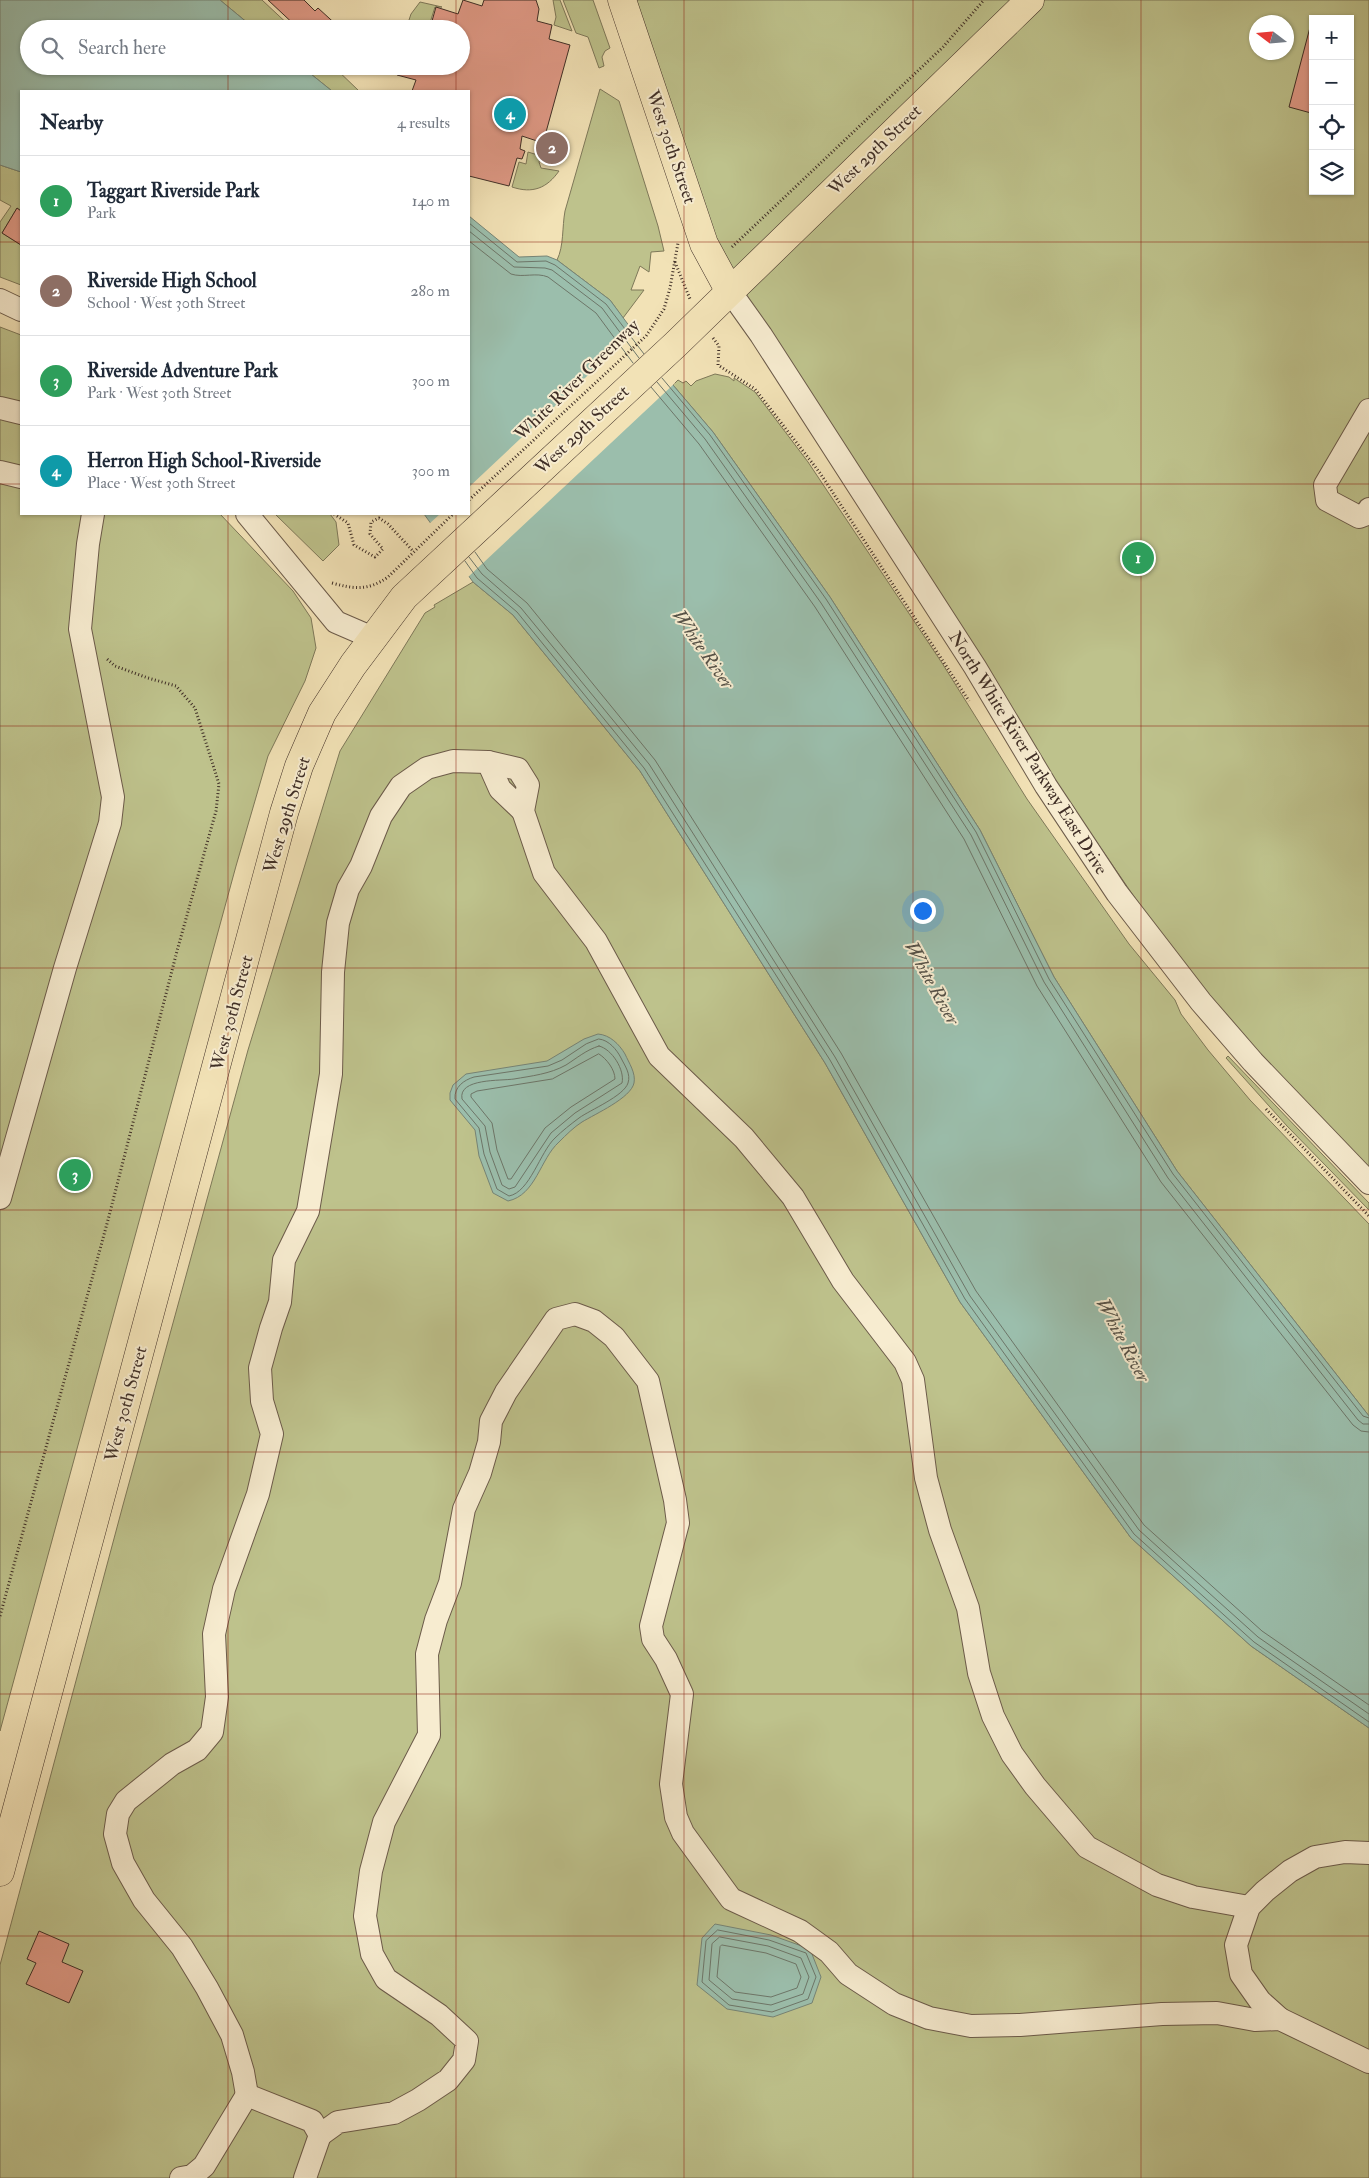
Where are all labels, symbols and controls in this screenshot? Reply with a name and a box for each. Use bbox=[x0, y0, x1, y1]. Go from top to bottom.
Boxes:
north arrow bbox=[1249, 15, 1294, 60]
map controls bbox=[1309, 15, 1354, 195]
button: + bbox=[1309, 15, 1354, 60]
search box bbox=[20, 20, 470, 75]
icon: search bbox=[38, 34, 66, 62]
text: Search here bbox=[78, 36, 166, 60]
button: − bbox=[1309, 60, 1354, 105]
street label: West 30th Street bbox=[640, 86, 701, 207]
pin: 4 bbox=[494, 95, 526, 133]
street label: West 29th Street bbox=[823, 100, 927, 201]
button: locate bbox=[1309, 105, 1354, 150]
text: Nearby bbox=[40, 109, 103, 136]
text: 4 results bbox=[397, 113, 450, 133]
pin: 2 bbox=[536, 129, 568, 167]
button: layers bbox=[1309, 150, 1354, 195]
text: Taggart Riverside Park bbox=[87, 179, 260, 203]
text: 1 bbox=[53, 191, 59, 211]
text: 140 m bbox=[412, 191, 450, 211]
text: Park bbox=[87, 203, 116, 223]
text: Riverside High School bbox=[87, 269, 257, 293]
text: 2 bbox=[52, 281, 60, 301]
text: 280 m bbox=[410, 281, 450, 301]
text: School · West 30th Street bbox=[87, 293, 245, 313]
street label: White River Greenway bbox=[509, 314, 645, 446]
text: Riverside Adventure Park bbox=[87, 359, 278, 383]
text: 3 bbox=[53, 371, 59, 391]
text: 300 m bbox=[412, 371, 450, 391]
street label: West 29th Street bbox=[529, 380, 634, 480]
text: Park · West 30th Street bbox=[87, 383, 231, 403]
text: Herron High School-Riverside bbox=[87, 449, 321, 473]
text: 4 bbox=[52, 461, 60, 481]
text: 300 m bbox=[412, 461, 450, 481]
text: Place · West 30th Street bbox=[87, 473, 235, 493]
pin: 1 bbox=[1122, 539, 1154, 577]
water label: White River bbox=[667, 604, 740, 694]
street label: North White River Parkway East Drive bbox=[943, 627, 1113, 880]
street label: West 29th Street bbox=[258, 754, 316, 877]
your location bbox=[910, 898, 936, 924]
water label: White River bbox=[899, 937, 965, 1030]
street label: West 30th Street bbox=[205, 953, 258, 1074]
pin: 3 bbox=[59, 1156, 91, 1194]
water label: White River bbox=[1091, 1294, 1156, 1387]
street label: West 30th Street bbox=[99, 1344, 152, 1465]

